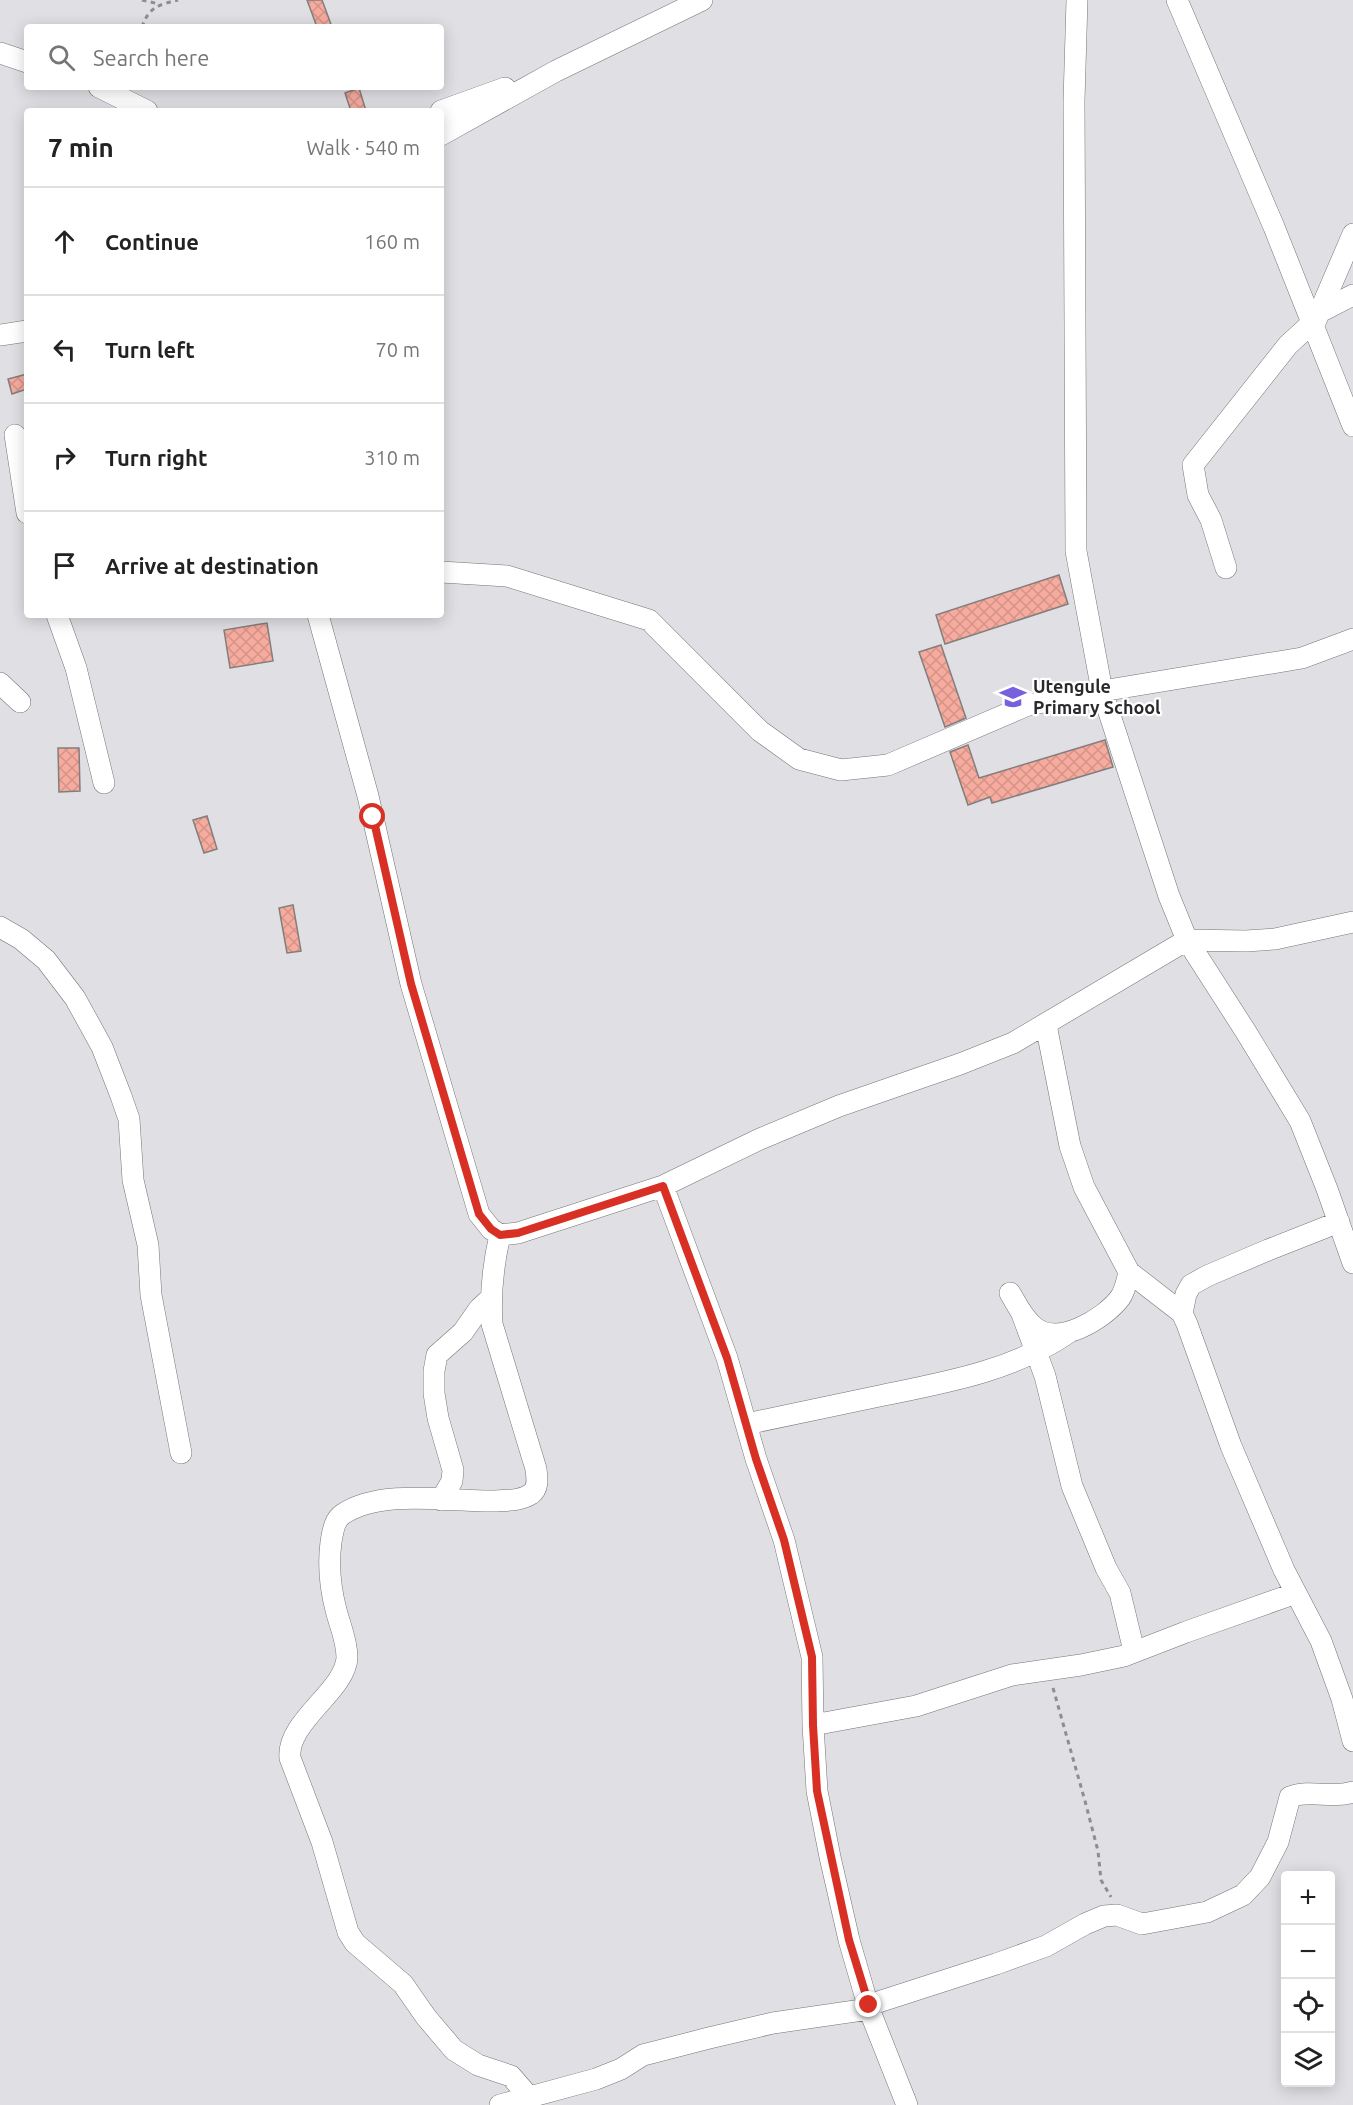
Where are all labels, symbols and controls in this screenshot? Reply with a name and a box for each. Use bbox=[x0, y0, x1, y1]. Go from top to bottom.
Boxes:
search box bbox=[24, 24, 444, 90]
icon: search bbox=[45, 41, 78, 74]
text: Search here bbox=[93, 45, 209, 70]
text: 7 min bbox=[48, 133, 114, 162]
text: Walk · 540 m bbox=[307, 136, 420, 159]
icon: ahead bbox=[48, 225, 81, 258]
text: Continue bbox=[105, 229, 199, 254]
text: 160 m bbox=[364, 230, 420, 253]
icon: left bbox=[48, 333, 81, 366]
text: Turn left bbox=[105, 337, 195, 362]
text: 70 m bbox=[376, 338, 420, 361]
icon: right bbox=[48, 441, 81, 474]
text: Turn right bbox=[105, 445, 207, 470]
text: 310 m bbox=[364, 446, 420, 469]
icon: arrive bbox=[48, 549, 81, 582]
text: Arrive at destination bbox=[105, 553, 319, 578]
place label: Utengule Primary School bbox=[1033, 676, 1161, 717]
school or university icon: Utengule Primary School bbox=[998, 682, 1028, 712]
route start bbox=[359, 803, 385, 829]
map controls bbox=[1281, 1871, 1335, 2087]
button: + bbox=[1281, 1871, 1335, 1925]
button: − bbox=[1281, 1925, 1335, 1979]
button: locate bbox=[1281, 1979, 1335, 2033]
route end bbox=[855, 1991, 881, 2017]
button: layers bbox=[1281, 2033, 1335, 2087]

